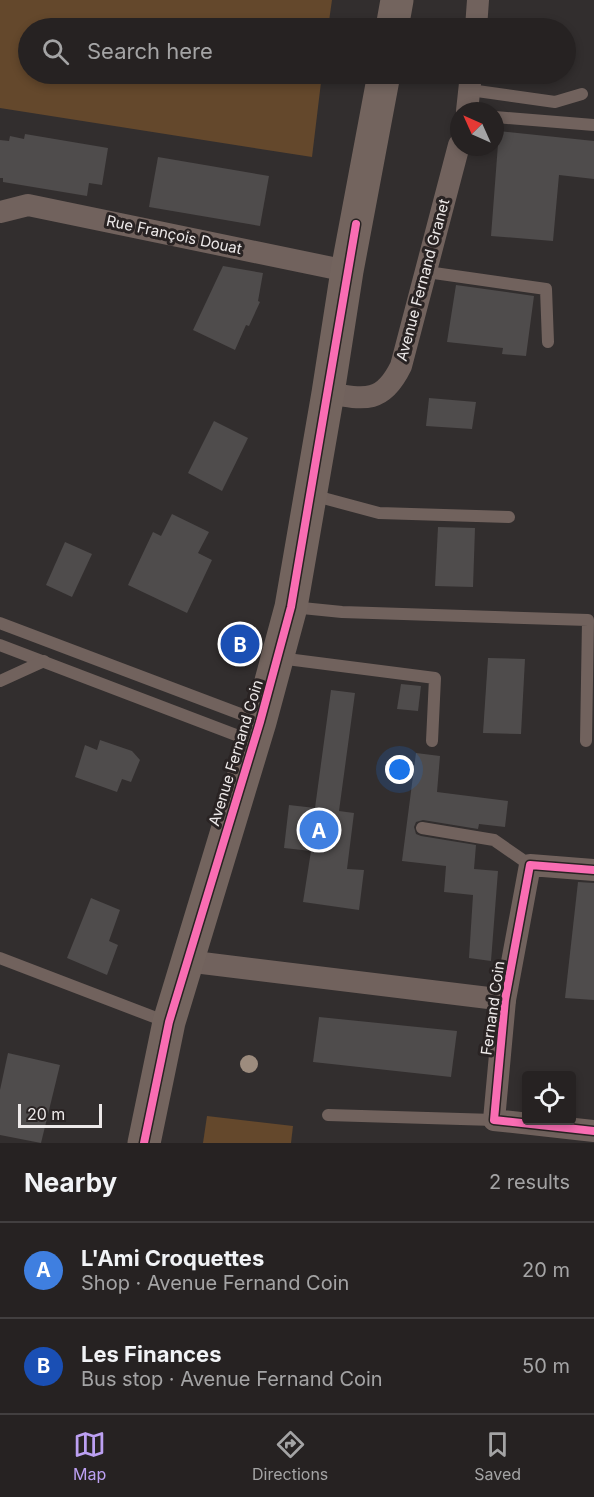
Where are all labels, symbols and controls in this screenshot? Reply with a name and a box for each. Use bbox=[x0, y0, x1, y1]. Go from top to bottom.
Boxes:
search box bbox=[18, 18, 576, 84]
icon: search bbox=[39, 35, 72, 68]
text: Search here bbox=[87, 38, 213, 64]
north arrow bbox=[450, 102, 504, 156]
street label: Avenue Fernand Granet bbox=[392, 197, 453, 363]
street label: Rue François Douat bbox=[105, 211, 244, 258]
pin: B bbox=[220, 622, 260, 666]
street label: Avenue Fernand Coin bbox=[204, 677, 267, 828]
your location bbox=[385, 755, 414, 784]
pin: A bbox=[300, 808, 338, 852]
street label: Fernand Coin bbox=[476, 960, 509, 1056]
map controls bbox=[522, 1071, 576, 1125]
button: locate bbox=[522, 1071, 576, 1125]
scale bar bbox=[18, 1101, 102, 1128]
text: 20 m bbox=[27, 1104, 65, 1124]
text: Nearby bbox=[24, 1167, 117, 1198]
text: 2 results bbox=[489, 1170, 570, 1194]
text: L'Ami Croquettes bbox=[81, 1245, 264, 1271]
text: A bbox=[36, 1258, 51, 1282]
text: 20 m bbox=[522, 1258, 570, 1282]
text: Shop · Avenue Fernand Coin bbox=[81, 1271, 349, 1295]
text: Les Finances bbox=[81, 1341, 222, 1367]
text: B bbox=[37, 1354, 50, 1378]
text: 50 m bbox=[522, 1354, 570, 1378]
text: Bus stop · Avenue Fernand Coin bbox=[81, 1367, 383, 1391]
tab: Map bbox=[73, 1428, 106, 1484]
tab: Directions bbox=[252, 1428, 328, 1484]
tab: Saved bbox=[474, 1428, 521, 1484]

